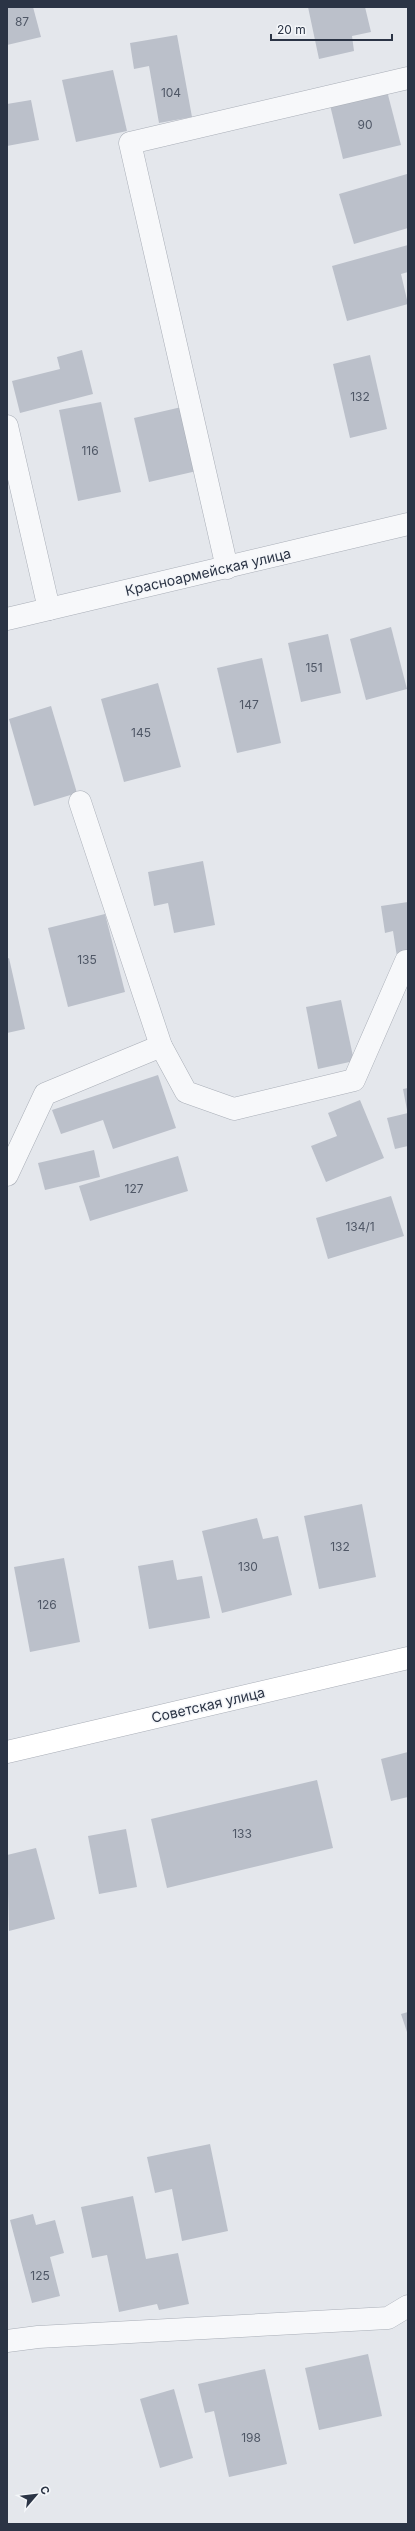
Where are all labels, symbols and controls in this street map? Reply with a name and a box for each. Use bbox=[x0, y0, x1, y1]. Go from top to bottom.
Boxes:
house number: 87 bbox=[15, 14, 29, 29]
scale bar bbox=[271, 16, 392, 42]
text: 20 m bbox=[277, 22, 306, 37]
house number: 104 bbox=[161, 85, 181, 100]
house number: 90 bbox=[357, 117, 373, 132]
house number: 132 bbox=[350, 389, 370, 404]
house number: 116 bbox=[81, 443, 99, 458]
street label: Красноармейская улица bbox=[123, 544, 292, 599]
house number: 151 bbox=[305, 660, 323, 675]
house number: 147 bbox=[239, 697, 259, 712]
house number: 145 bbox=[131, 725, 151, 740]
house number: 135 bbox=[77, 952, 97, 967]
house number: 127 bbox=[125, 1181, 144, 1196]
house number: 134/1 bbox=[345, 1219, 375, 1234]
house number: 132 bbox=[330, 1539, 350, 1554]
house number: 130 bbox=[238, 1559, 258, 1574]
house number: 126 bbox=[37, 1597, 57, 1612]
street label: Советская улица bbox=[150, 1683, 266, 1726]
house number: 133 bbox=[232, 1826, 252, 1841]
house number: 125 bbox=[30, 2268, 50, 2283]
house number: 198 bbox=[241, 2430, 261, 2445]
north arrow bbox=[16, 2475, 56, 2515]
text: С bbox=[37, 2483, 53, 2497]

